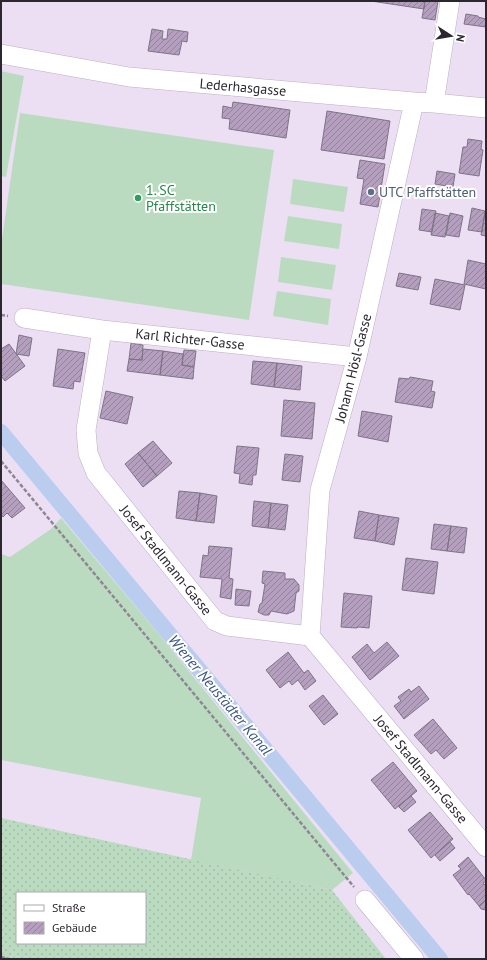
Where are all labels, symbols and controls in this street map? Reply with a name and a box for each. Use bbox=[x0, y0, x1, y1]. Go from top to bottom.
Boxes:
north arrow bbox=[431, 16, 471, 56]
text: N bbox=[453, 33, 468, 43]
street label: Lederhasgasse bbox=[199, 74, 287, 100]
place label: 1. SC Pfaffstätten bbox=[146, 181, 216, 215]
place label: UTC Pfaffstätten bbox=[379, 183, 476, 201]
marker: UTC Pfaffstätten bbox=[366, 187, 376, 197]
marker: 1. SC Pfaffstätten bbox=[133, 193, 143, 203]
street label: Johann Hösl-Gasse bbox=[331, 312, 375, 425]
street label: Karl Richter-Gasse bbox=[135, 324, 245, 354]
street label: Josef Stadlmann-Gasse bbox=[115, 500, 216, 619]
water label: Wiener Neustädter Kanal bbox=[164, 631, 276, 759]
street label: Josef Stadlmann-Gasse bbox=[370, 710, 472, 827]
legend bbox=[16, 892, 146, 944]
text: Straße bbox=[52, 900, 86, 915]
text: Gebäude bbox=[52, 920, 97, 935]

